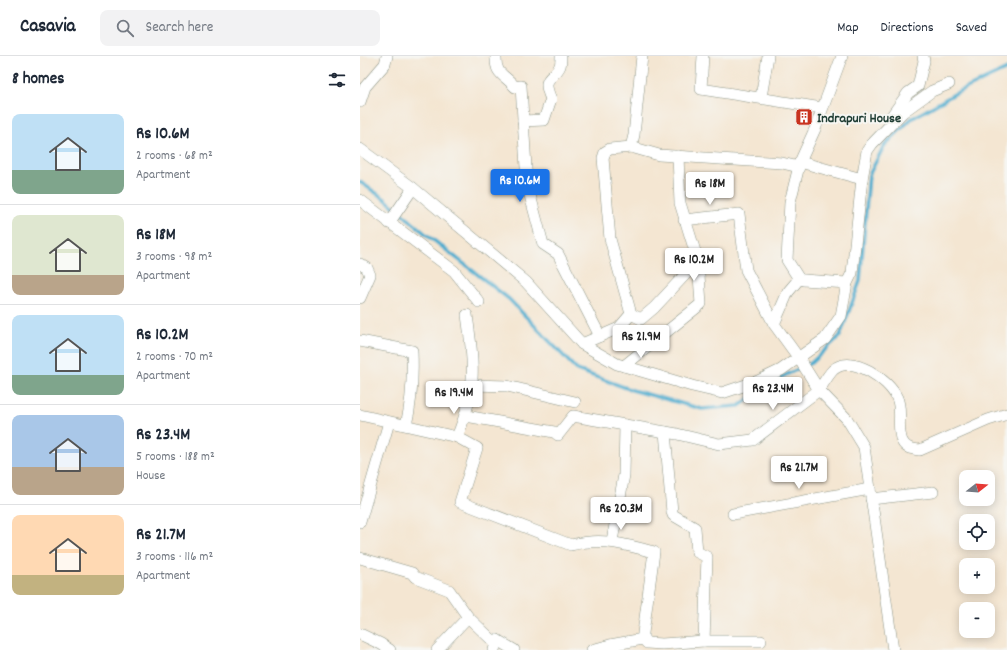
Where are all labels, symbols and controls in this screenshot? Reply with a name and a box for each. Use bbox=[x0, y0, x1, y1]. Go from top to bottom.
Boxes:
search box bbox=[100, 10, 380, 46]
text: Casavia bbox=[20, 14, 76, 41]
icon: search bbox=[114, 17, 136, 39]
text: Search here bbox=[146, 17, 213, 39]
text: Map bbox=[837, 18, 859, 38]
text: Directions bbox=[881, 18, 934, 38]
text: Saved bbox=[956, 18, 987, 38]
text: 8 homes bbox=[12, 68, 64, 92]
icon: filters bbox=[326, 69, 348, 91]
building icon: Indrapuri House bbox=[794, 107, 814, 127]
place label: Indrapuri House bbox=[817, 109, 901, 129]
text: Rs 10.6M bbox=[136, 123, 189, 147]
icon: home bbox=[44, 130, 92, 178]
text: 2 rooms · 68 m² bbox=[136, 147, 213, 166]
text: Apartment bbox=[136, 166, 190, 185]
pin: Rs 10.6M bbox=[479, 169, 561, 203]
text: Rs 10.6M bbox=[500, 172, 540, 191]
pin: Rs 18M bbox=[677, 172, 743, 206]
text: Rs 18M bbox=[695, 175, 725, 194]
text: Rs 18M bbox=[136, 224, 176, 248]
icon: home bbox=[44, 231, 92, 279]
text: 3 rooms · 98 m² bbox=[136, 248, 212, 267]
pin: Rs 10.2M bbox=[653, 248, 735, 282]
text: Rs 10.2M bbox=[674, 251, 714, 270]
text: Apartment bbox=[136, 267, 190, 286]
text: Rs 10.2M bbox=[136, 324, 189, 348]
pin: Rs 21.9M bbox=[600, 325, 682, 359]
text: Rs 21.9M bbox=[621, 328, 661, 347]
icon: home bbox=[44, 331, 92, 379]
text: 2 rooms · 70 m² bbox=[136, 348, 213, 367]
text: Apartment bbox=[136, 367, 190, 386]
pin: Rs 23.4M bbox=[732, 377, 814, 411]
text: Rs 23.4M bbox=[752, 380, 794, 399]
pin: Rs 19.4M bbox=[413, 381, 495, 415]
text: Rs 19.4M bbox=[435, 384, 473, 403]
text: Rs 23.4M bbox=[136, 424, 190, 448]
icon: home bbox=[44, 431, 92, 479]
text: 5 rooms · 188 m² bbox=[136, 448, 215, 467]
pin: Rs 21.7M bbox=[758, 456, 840, 490]
text: Rs 21.7M bbox=[780, 459, 818, 478]
text: House bbox=[136, 467, 165, 486]
north arrow bbox=[959, 470, 995, 506]
map controls bbox=[959, 470, 995, 638]
pin: Rs 20.3M bbox=[580, 497, 662, 531]
text: Rs 20.3M bbox=[599, 500, 643, 519]
button: locate bbox=[959, 514, 995, 550]
text: Rs 21.7M bbox=[136, 524, 186, 548]
icon: home bbox=[44, 531, 92, 579]
text: 3 rooms · 116 m² bbox=[136, 548, 213, 567]
button: + bbox=[959, 558, 995, 594]
text: Apartment bbox=[136, 567, 190, 586]
button: − bbox=[959, 602, 995, 638]

